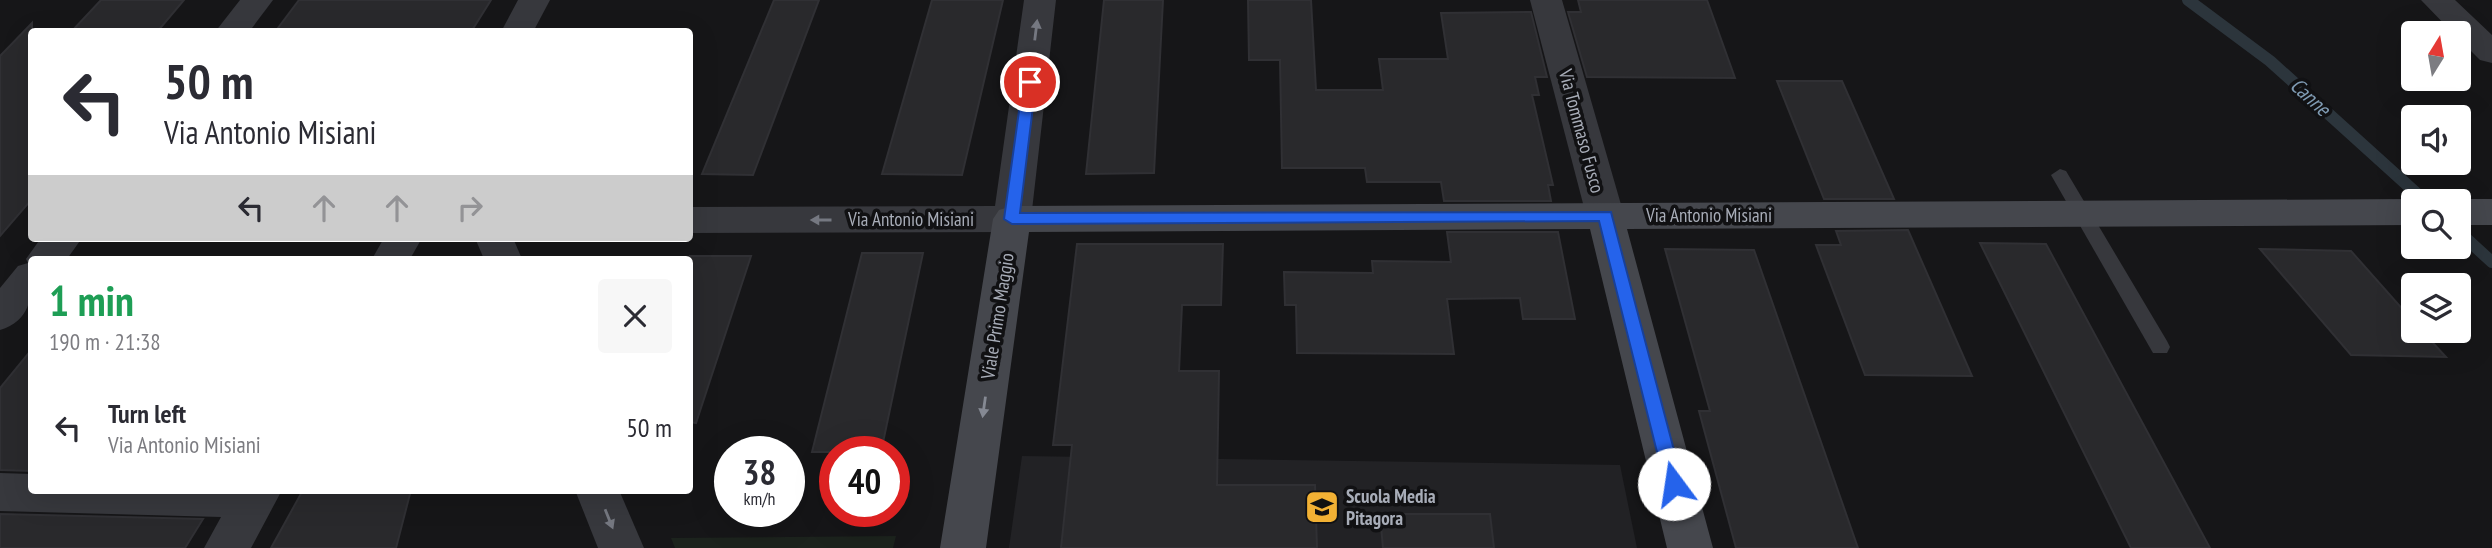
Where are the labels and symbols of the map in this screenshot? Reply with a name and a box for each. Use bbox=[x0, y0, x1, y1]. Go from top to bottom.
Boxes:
one-way arrow bbox=[1031, 19, 1042, 41]
north arrow bbox=[2401, 21, 2471, 91]
pin bbox=[1000, 52, 1060, 112]
street label: Via Tommaso Fusco bbox=[1554, 66, 1610, 195]
water label: Canne bbox=[2285, 72, 2337, 123]
street label: Via Antonio Misiani bbox=[1645, 203, 1772, 227]
street label: Via Antonio Misiani bbox=[847, 207, 974, 231]
one-way arrow bbox=[810, 214, 832, 226]
street label: Viale Primo Maggio bbox=[975, 251, 1019, 382]
one-way arrow bbox=[978, 397, 989, 419]
speed limit sign: 40 bbox=[819, 436, 910, 527]
position arrow bbox=[1637, 447, 1711, 521]
place label: Scuola Media Pitagora bbox=[1346, 484, 1436, 530]
school or university icon: Scuola Media Pitagora bbox=[1303, 488, 1341, 526]
one-way arrow bbox=[604, 509, 615, 530]

